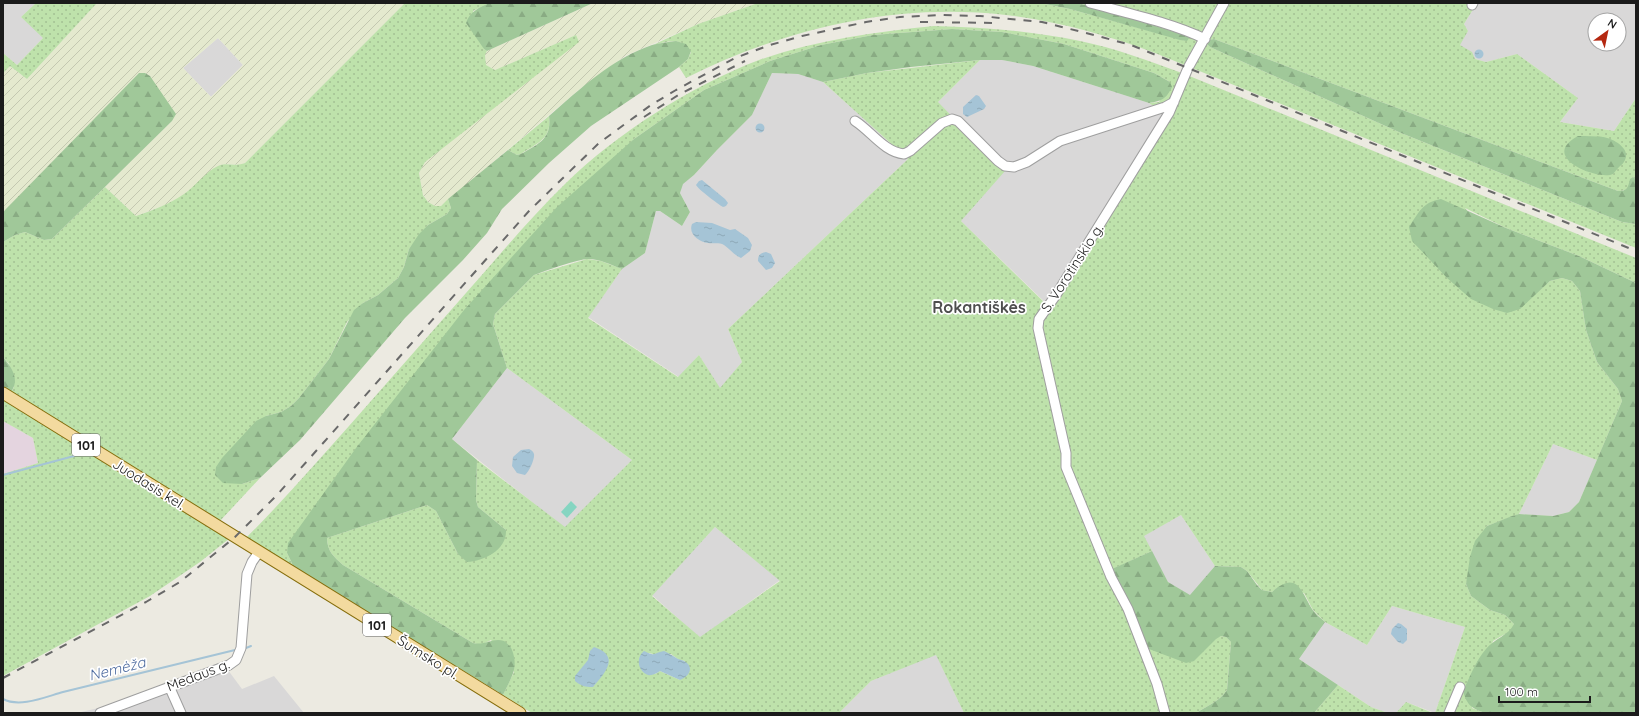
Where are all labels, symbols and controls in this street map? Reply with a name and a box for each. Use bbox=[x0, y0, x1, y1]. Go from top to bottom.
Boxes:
north arrow bbox=[1587, 12, 1627, 52]
text: N bbox=[1605, 16, 1620, 32]
street label: S. Vorotinskio g. bbox=[1037, 220, 1107, 316]
district label: Rokantiškės bbox=[932, 297, 1026, 317]
road number: 101 bbox=[72, 434, 100, 456]
street label: Juodasis kel. bbox=[109, 455, 189, 513]
road number: 101 bbox=[363, 614, 391, 636]
street label: Šumsko pl. bbox=[394, 631, 462, 683]
water label: Nemėža bbox=[87, 652, 148, 685]
street label: Medaus g. bbox=[164, 655, 232, 695]
scale bar bbox=[1499, 678, 1590, 704]
text: 100 m bbox=[1505, 684, 1538, 699]

